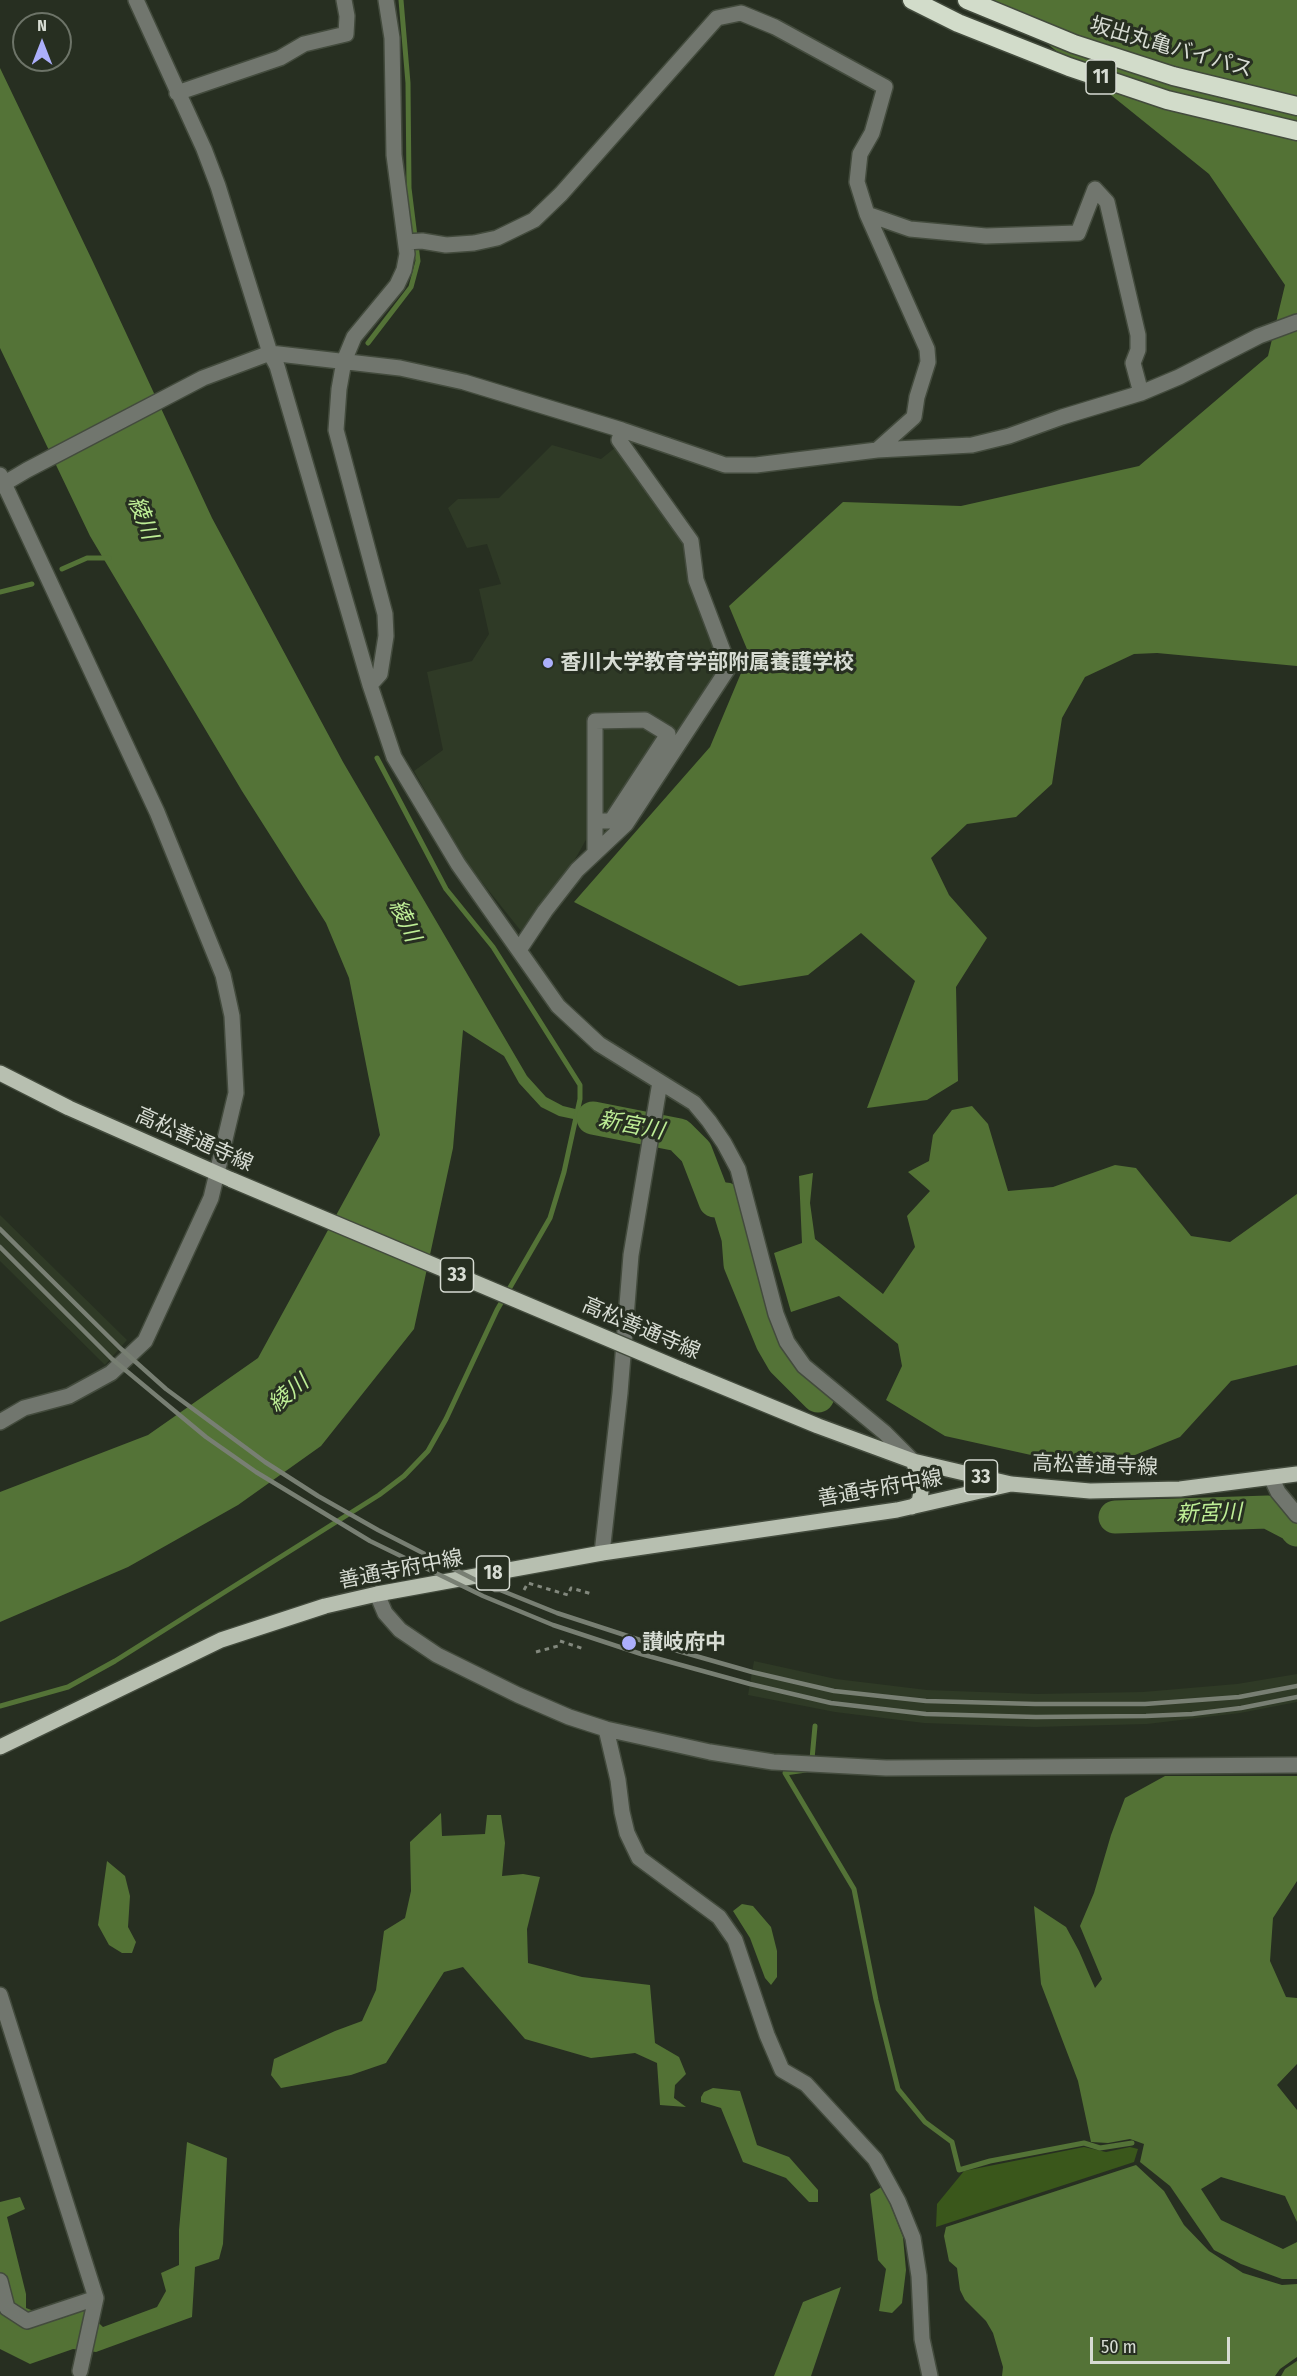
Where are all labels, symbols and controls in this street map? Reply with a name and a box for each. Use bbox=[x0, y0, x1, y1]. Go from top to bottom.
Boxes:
north arrow bbox=[12, 12, 72, 72]
street label: 坂出丸亀バイパス bbox=[1087, 13, 1255, 83]
text: N bbox=[37, 16, 47, 35]
road number: 11 bbox=[1086, 60, 1116, 94]
water label: 綾川 bbox=[122, 493, 162, 543]
place label: 香川大学教育学部附属養護学校 bbox=[560, 650, 854, 676]
marker: 香川大学教育学部附属養護学校 bbox=[541, 656, 555, 670]
water label: 綾川 bbox=[383, 895, 425, 947]
street label: 高松善通寺線 bbox=[131, 1103, 257, 1177]
water label: 新宮川 bbox=[596, 1107, 666, 1145]
road number: 33 bbox=[440, 1258, 474, 1292]
street label: 高松善通寺線 bbox=[578, 1293, 704, 1365]
water label: 綾川 bbox=[264, 1370, 314, 1418]
street label: 高松善通寺線 bbox=[1032, 1451, 1158, 1481]
road number: 33 bbox=[964, 1460, 998, 1494]
street label: 善通寺府中線 bbox=[816, 1466, 944, 1512]
water label: 新宮川 bbox=[1176, 1500, 1242, 1528]
street label: 善通寺府中線 bbox=[337, 1546, 465, 1594]
road number: 18 bbox=[476, 1556, 510, 1590]
place label: 讃岐府中 bbox=[642, 1630, 726, 1656]
marker: 讃岐府中 bbox=[620, 1634, 638, 1652]
scale bar bbox=[1093, 2325, 1232, 2363]
text: 50 m bbox=[1101, 2336, 1137, 2358]

